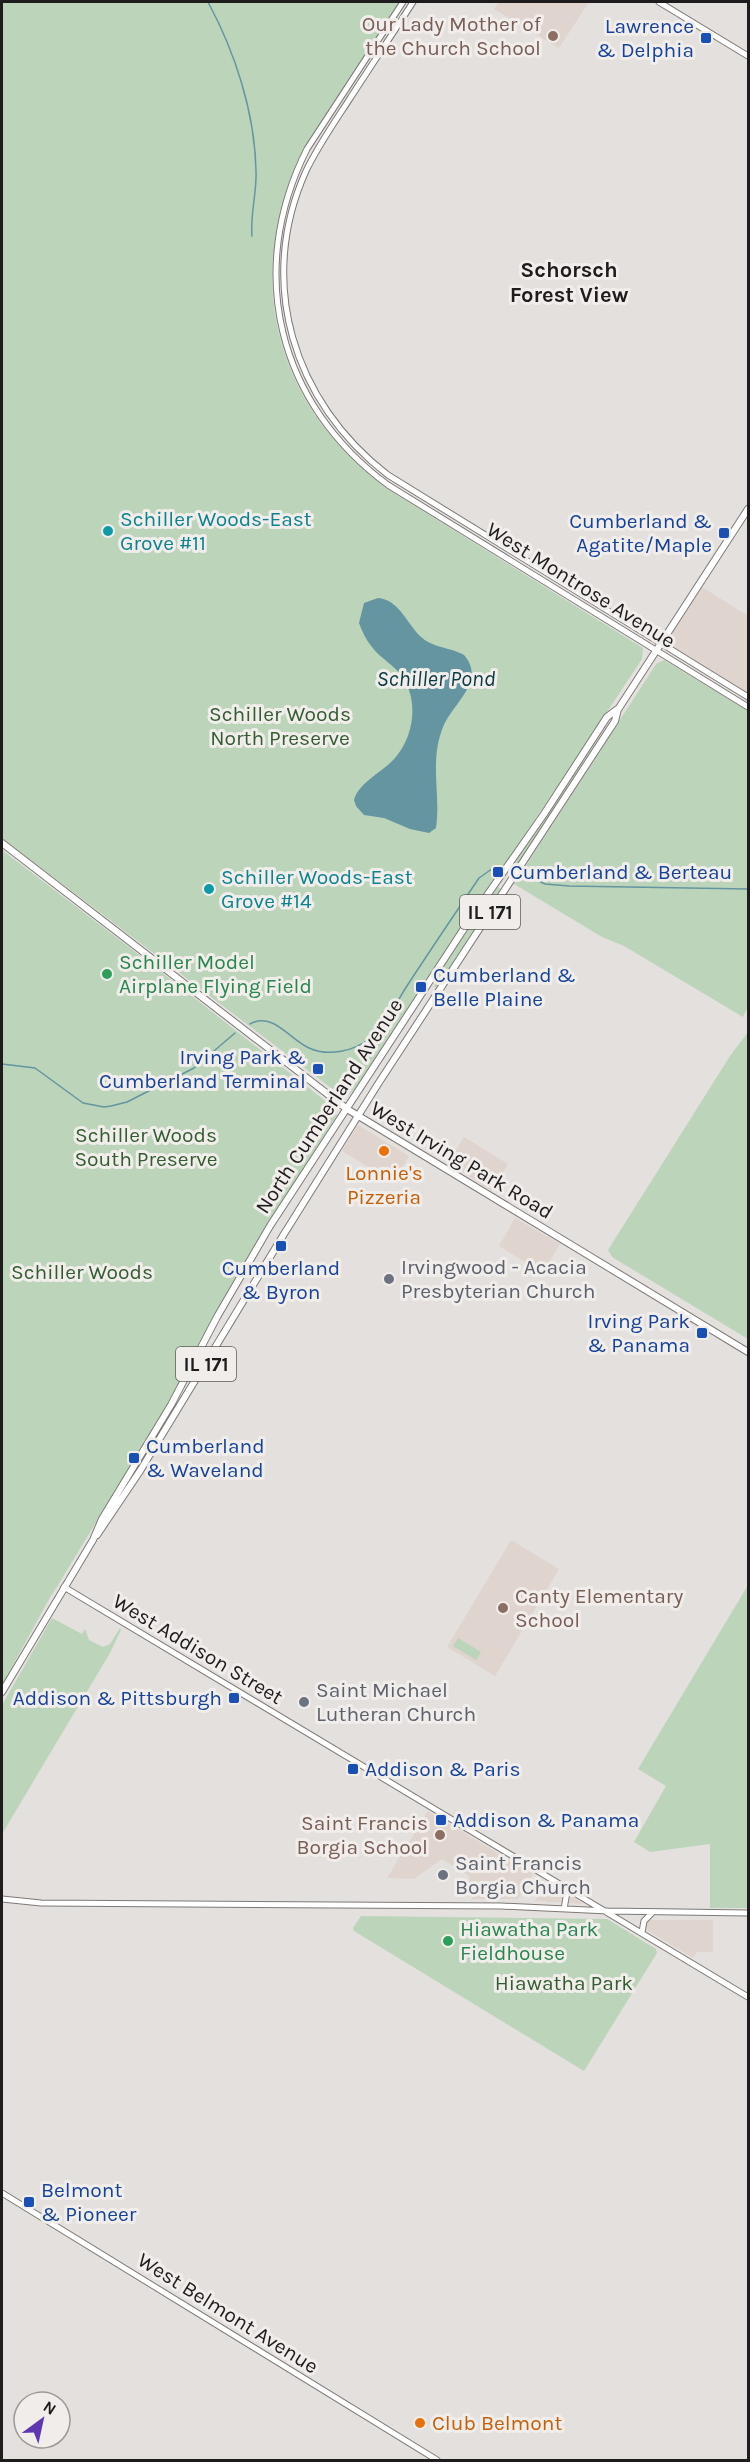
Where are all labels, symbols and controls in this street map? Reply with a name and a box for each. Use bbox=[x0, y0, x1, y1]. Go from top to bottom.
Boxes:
place label: Our Lady Mother of the Church School bbox=[362, 12, 542, 60]
place label: Lawrence & Delphia bbox=[597, 14, 694, 62]
marker: Our Lady Mother of the Church School bbox=[546, 29, 560, 43]
marker: Lawrence & Delphia bbox=[699, 31, 713, 45]
district label: Schorsch Forest View bbox=[510, 257, 629, 308]
place label: Schiller Woods-East Grove #11 bbox=[120, 507, 312, 555]
place label: Cumberland & Agatite/Maple bbox=[569, 509, 712, 557]
street label: West Montrose Avenue bbox=[482, 517, 680, 653]
marker: Schiller Woods-East Grove #11 bbox=[101, 524, 115, 538]
marker: Cumberland & Agatite/Maple bbox=[717, 526, 731, 540]
water label: Schiller Pond bbox=[376, 666, 496, 692]
park label: Schiller Woods North Preserve bbox=[209, 702, 351, 750]
place label: Cumberland & Berteau bbox=[510, 860, 732, 884]
place label: Schiller Woods-East Grove #14 bbox=[221, 865, 413, 913]
marker: Cumberland & Berteau bbox=[491, 865, 505, 879]
marker: Schiller Woods-East Grove #14 bbox=[202, 882, 216, 896]
road number: IL 171 bbox=[460, 895, 520, 929]
place label: Schiller Model Airplane Flying Field bbox=[119, 950, 312, 998]
place label: Cumberland & Belle Plaine bbox=[433, 963, 576, 1011]
marker: Schiller Model Airplane Flying Field bbox=[100, 967, 114, 981]
marker: Cumberland & Belle Plaine bbox=[414, 980, 428, 994]
street label: North Cumberland Avenue bbox=[250, 994, 408, 1218]
place label: Irving Park & Cumberland Terminal bbox=[99, 1045, 306, 1093]
marker: Irving Park & Cumberland Terminal bbox=[311, 1062, 325, 1076]
street label: West Irving Park Road bbox=[366, 1096, 558, 1224]
park label: Schiller Woods South Preserve bbox=[74, 1123, 218, 1171]
marker: Lonnie's Pizzeria bbox=[377, 1144, 391, 1158]
place label: Lonnie's Pizzeria bbox=[345, 1161, 423, 1209]
marker: Cumberland & Byron bbox=[274, 1239, 288, 1253]
place label: Irvingwood - Acacia Presbyterian Church bbox=[401, 1255, 595, 1303]
place label: Cumberland & Byron bbox=[222, 1256, 340, 1304]
park label: Schiller Woods bbox=[11, 1260, 153, 1284]
marker: Irvingwood - Acacia Presbyterian Church bbox=[382, 1272, 396, 1286]
place label: Irving Park & Panama bbox=[587, 1309, 690, 1357]
marker: Irving Park & Panama bbox=[695, 1326, 709, 1340]
road number: IL 171 bbox=[176, 1347, 236, 1381]
place label: Cumberland & Waveland bbox=[146, 1434, 265, 1482]
marker: Cumberland & Waveland bbox=[127, 1451, 141, 1465]
place label: Canty Elementary School bbox=[515, 1584, 683, 1632]
street label: West Addison Street bbox=[109, 1589, 287, 1709]
marker: Canty Elementary School bbox=[496, 1601, 510, 1615]
place label: Saint Michael Lutheran Church bbox=[316, 1678, 476, 1726]
place label: Addison & Pittsburgh bbox=[13, 1686, 222, 1710]
marker: Addison & Pittsburgh bbox=[227, 1691, 241, 1705]
marker: Saint Michael Lutheran Church bbox=[297, 1695, 311, 1709]
place label: Addison & Paris bbox=[365, 1757, 521, 1781]
marker: Addison & Paris bbox=[346, 1762, 360, 1776]
place label: Addison & Panama bbox=[453, 1808, 639, 1832]
place label: Saint Francis Borgia School bbox=[297, 1811, 428, 1859]
marker: Addison & Panama bbox=[434, 1813, 448, 1827]
marker: Saint Francis Borgia School bbox=[433, 1828, 447, 1842]
place label: Saint Francis Borgia Church bbox=[455, 1851, 591, 1899]
marker: Saint Francis Borgia Church bbox=[436, 1868, 450, 1882]
place label: Hiawatha Park Fieldhouse bbox=[460, 1917, 599, 1965]
marker: Hiawatha Park Fieldhouse bbox=[441, 1934, 455, 1948]
park label: Hiawatha Park bbox=[495, 1971, 633, 1995]
place label: Belmont & Pioneer bbox=[41, 2178, 137, 2226]
marker: Belmont & Pioneer bbox=[22, 2195, 36, 2209]
street label: West Belmont Avenue bbox=[133, 2248, 323, 2378]
north arrow bbox=[12, 2390, 72, 2450]
text: N bbox=[40, 2397, 60, 2419]
place label: Club Belmont bbox=[432, 2411, 562, 2435]
marker: Club Belmont bbox=[413, 2416, 427, 2430]

